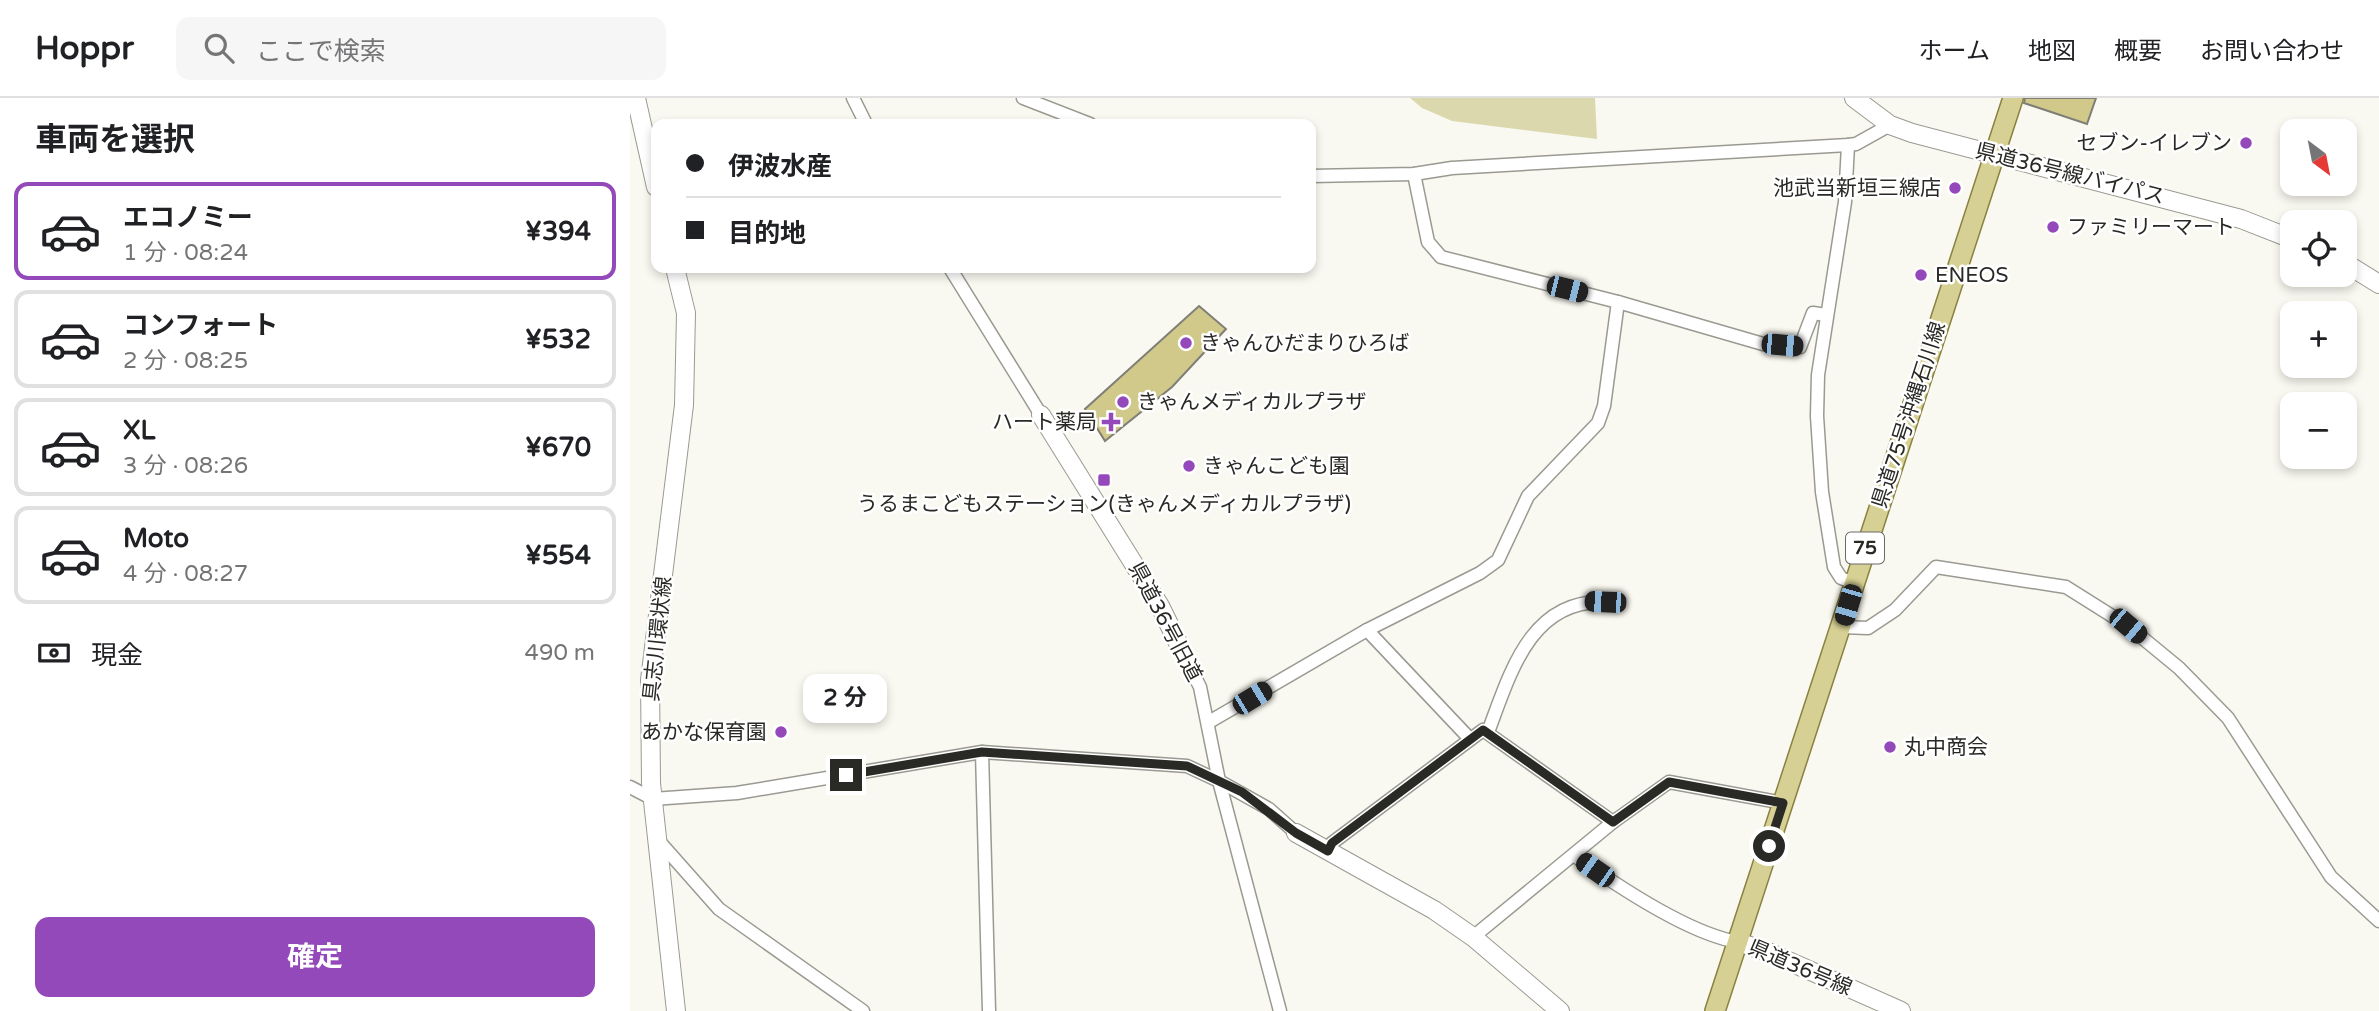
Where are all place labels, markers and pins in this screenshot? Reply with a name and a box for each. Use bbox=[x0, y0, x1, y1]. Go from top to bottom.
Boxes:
place label: セブン-イレブン bbox=[2076, 131, 2232, 156]
marker: セブン-イレブン bbox=[2238, 135, 2254, 151]
place label: 池武当新垣三線店 bbox=[1773, 176, 1941, 201]
marker: 池武当新垣三線店 bbox=[1947, 180, 1963, 196]
place label: ファミリーマート bbox=[2067, 215, 2235, 240]
marker: ファミリーマート bbox=[2045, 219, 2061, 235]
place label: ENEOS bbox=[1935, 263, 2009, 288]
marker: ENEOS bbox=[1913, 267, 1929, 283]
place label: きゃんひだまりひろば bbox=[1200, 331, 1410, 356]
marker: きゃんひだまりひろば bbox=[1178, 335, 1194, 351]
place label: きゃんメディカルプラザ bbox=[1137, 390, 1367, 415]
marker: きゃんメディカルプラザ bbox=[1115, 394, 1131, 410]
place label: ハート薬局 bbox=[992, 410, 1097, 435]
marker: ハート薬局 bbox=[1103, 414, 1119, 430]
place label: きゃんこども園 bbox=[1203, 454, 1350, 479]
marker: きゃんこども園 bbox=[1181, 458, 1197, 474]
marker: うるまこどもステーション(きゃんメディカルプラザ) bbox=[1096, 472, 1112, 488]
place label: うるまこどもステーション(きゃんメディカルプラザ) bbox=[857, 492, 1351, 517]
place label: あかな保育園 bbox=[641, 720, 767, 745]
marker: あかな保育園 bbox=[773, 724, 789, 740]
place label: 丸中商会 bbox=[1904, 735, 1988, 760]
marker: 丸中商会 bbox=[1882, 739, 1898, 755]

